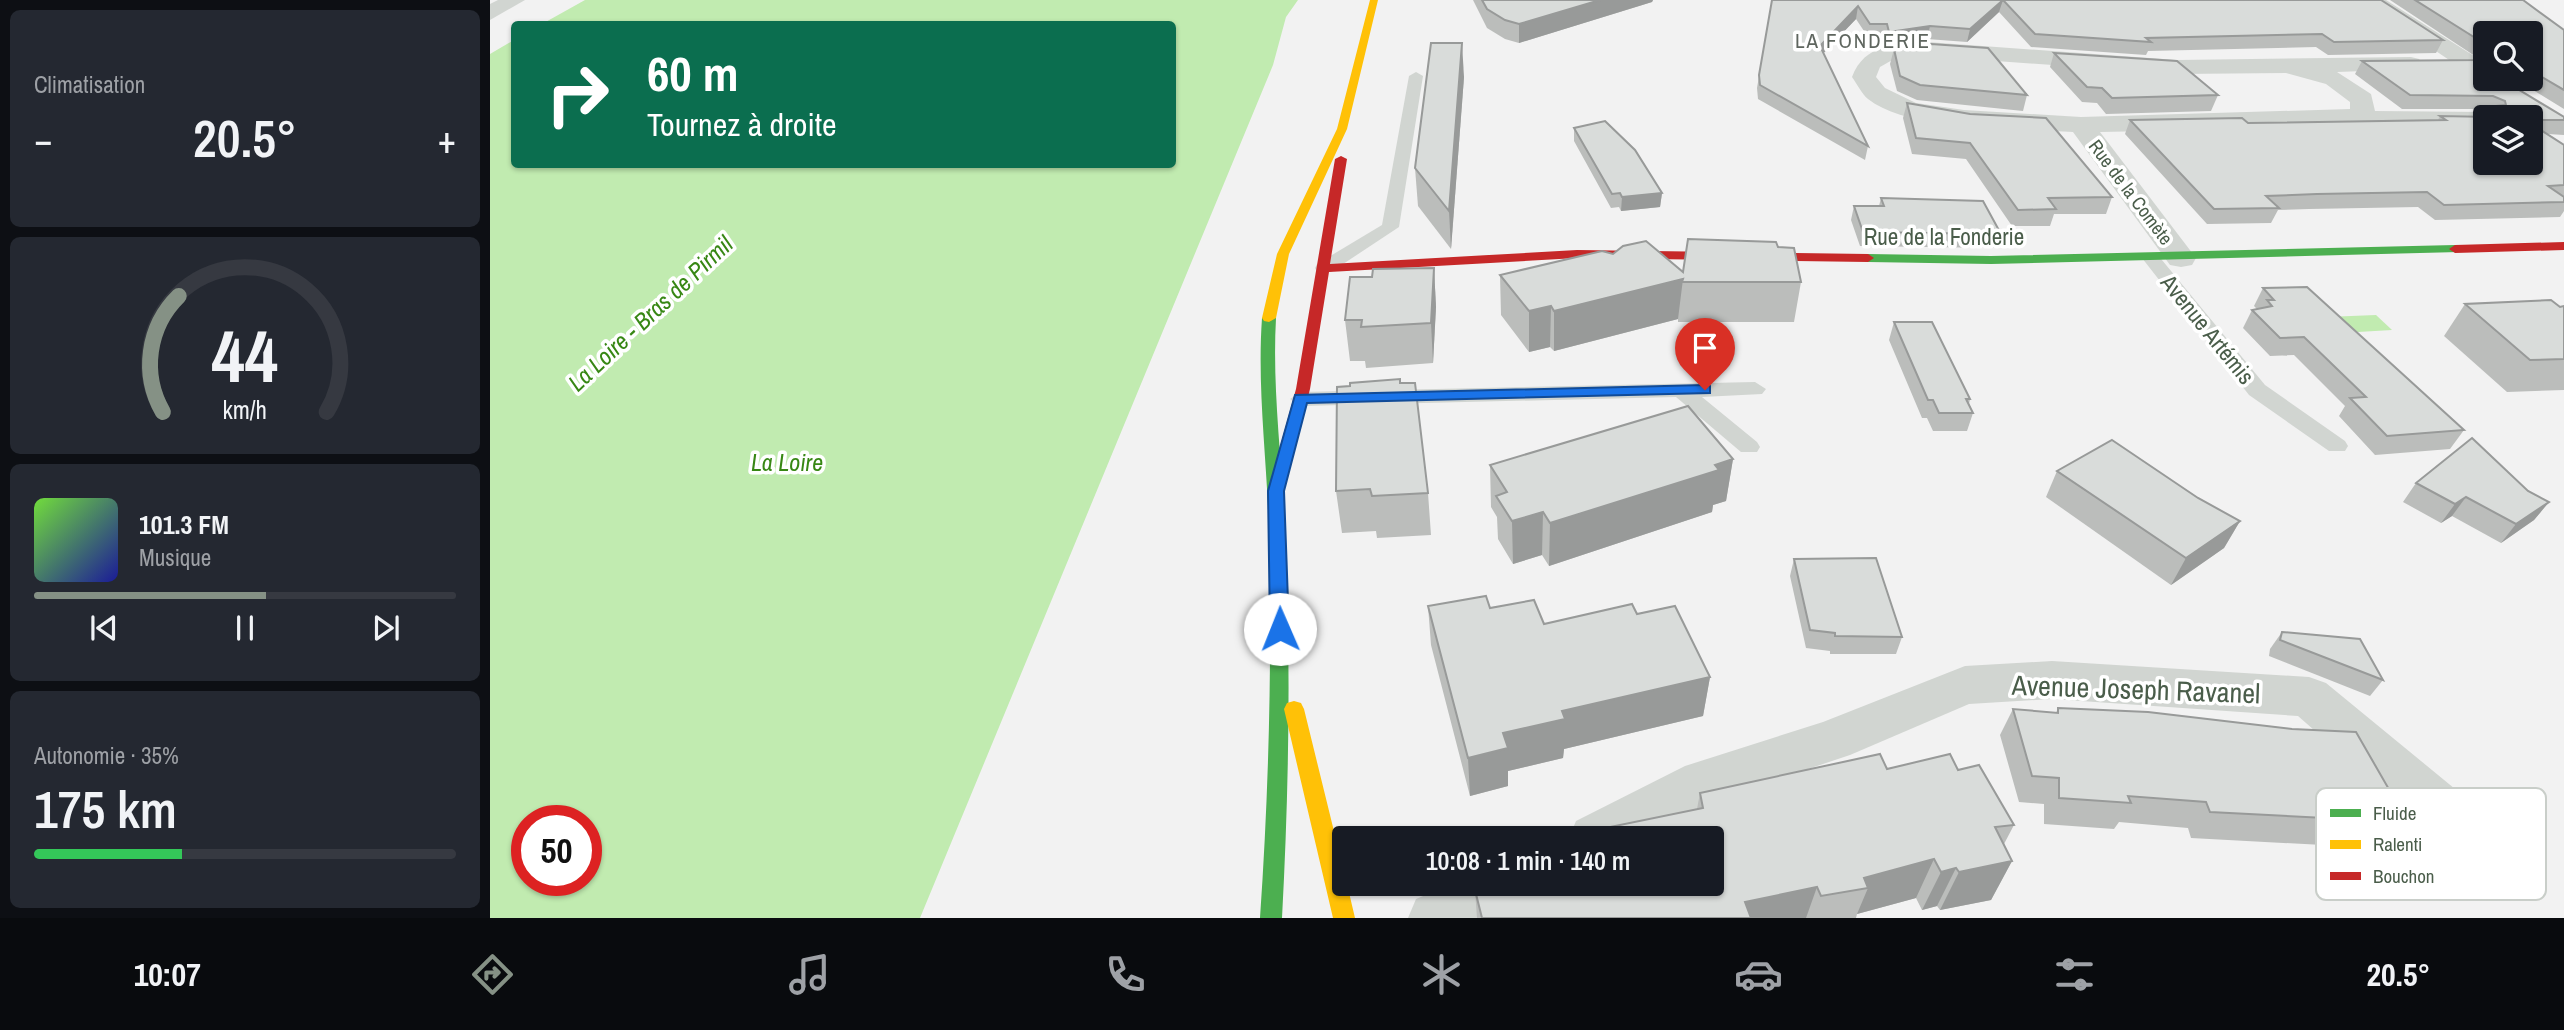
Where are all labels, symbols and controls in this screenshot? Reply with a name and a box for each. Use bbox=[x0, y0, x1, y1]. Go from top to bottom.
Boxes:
map controls bbox=[2473, 21, 2543, 175]
button: search bbox=[2473, 21, 2543, 91]
district label: LA FONDERIE bbox=[1795, 26, 1931, 55]
text: 60 m bbox=[647, 40, 739, 106]
icon: right bbox=[532, 49, 623, 140]
text: Climatisation bbox=[34, 69, 145, 100]
text: 20.5° bbox=[193, 103, 297, 173]
text: Tournez à droite bbox=[647, 103, 837, 146]
button: layers bbox=[2473, 105, 2543, 175]
text: − bbox=[34, 114, 52, 165]
text: + bbox=[438, 114, 456, 165]
street label: Rue de la Comète bbox=[2083, 134, 2179, 250]
street label: Rue de la Fonderie bbox=[1864, 221, 2024, 252]
water label: La Loire - Bras de Pirmil bbox=[561, 228, 740, 398]
street label: Avenue Artémis bbox=[2154, 267, 2262, 390]
text: 44 bbox=[212, 307, 278, 405]
pin bbox=[1675, 318, 1735, 390]
icon: arrive bbox=[1686, 329, 1724, 367]
text: km/h bbox=[223, 392, 267, 426]
water label: La Loire bbox=[751, 446, 823, 478]
text: 101.3 FM bbox=[139, 507, 229, 542]
text: Musique bbox=[139, 542, 211, 573]
position arrow bbox=[1243, 592, 1317, 666]
icon: previous bbox=[85, 609, 123, 647]
icon: pause bbox=[226, 609, 264, 647]
icon: next bbox=[367, 609, 405, 647]
street label: Avenue Joseph Ravanel bbox=[2010, 666, 2261, 712]
text: Autonomie · 35% bbox=[34, 740, 179, 771]
text: 175 km bbox=[34, 774, 177, 844]
legend bbox=[2316, 788, 2546, 900]
text: Fluide bbox=[2373, 800, 2416, 826]
speed limit sign: 50 bbox=[511, 805, 602, 896]
text: Ralenti bbox=[2373, 831, 2422, 857]
text: 10:08 · 1 min · 140 m bbox=[1426, 843, 1630, 878]
text: Bouchon bbox=[2373, 863, 2435, 889]
icon: directions bbox=[468, 950, 517, 999]
icon: music bbox=[785, 950, 834, 999]
icon: phone bbox=[1101, 950, 1150, 999]
icon: climate bbox=[1417, 950, 1466, 999]
icon: car bbox=[1734, 950, 1783, 999]
icon: filters bbox=[2050, 950, 2099, 999]
text: 10:07 bbox=[134, 953, 201, 996]
text: 20.5° bbox=[2366, 953, 2430, 996]

